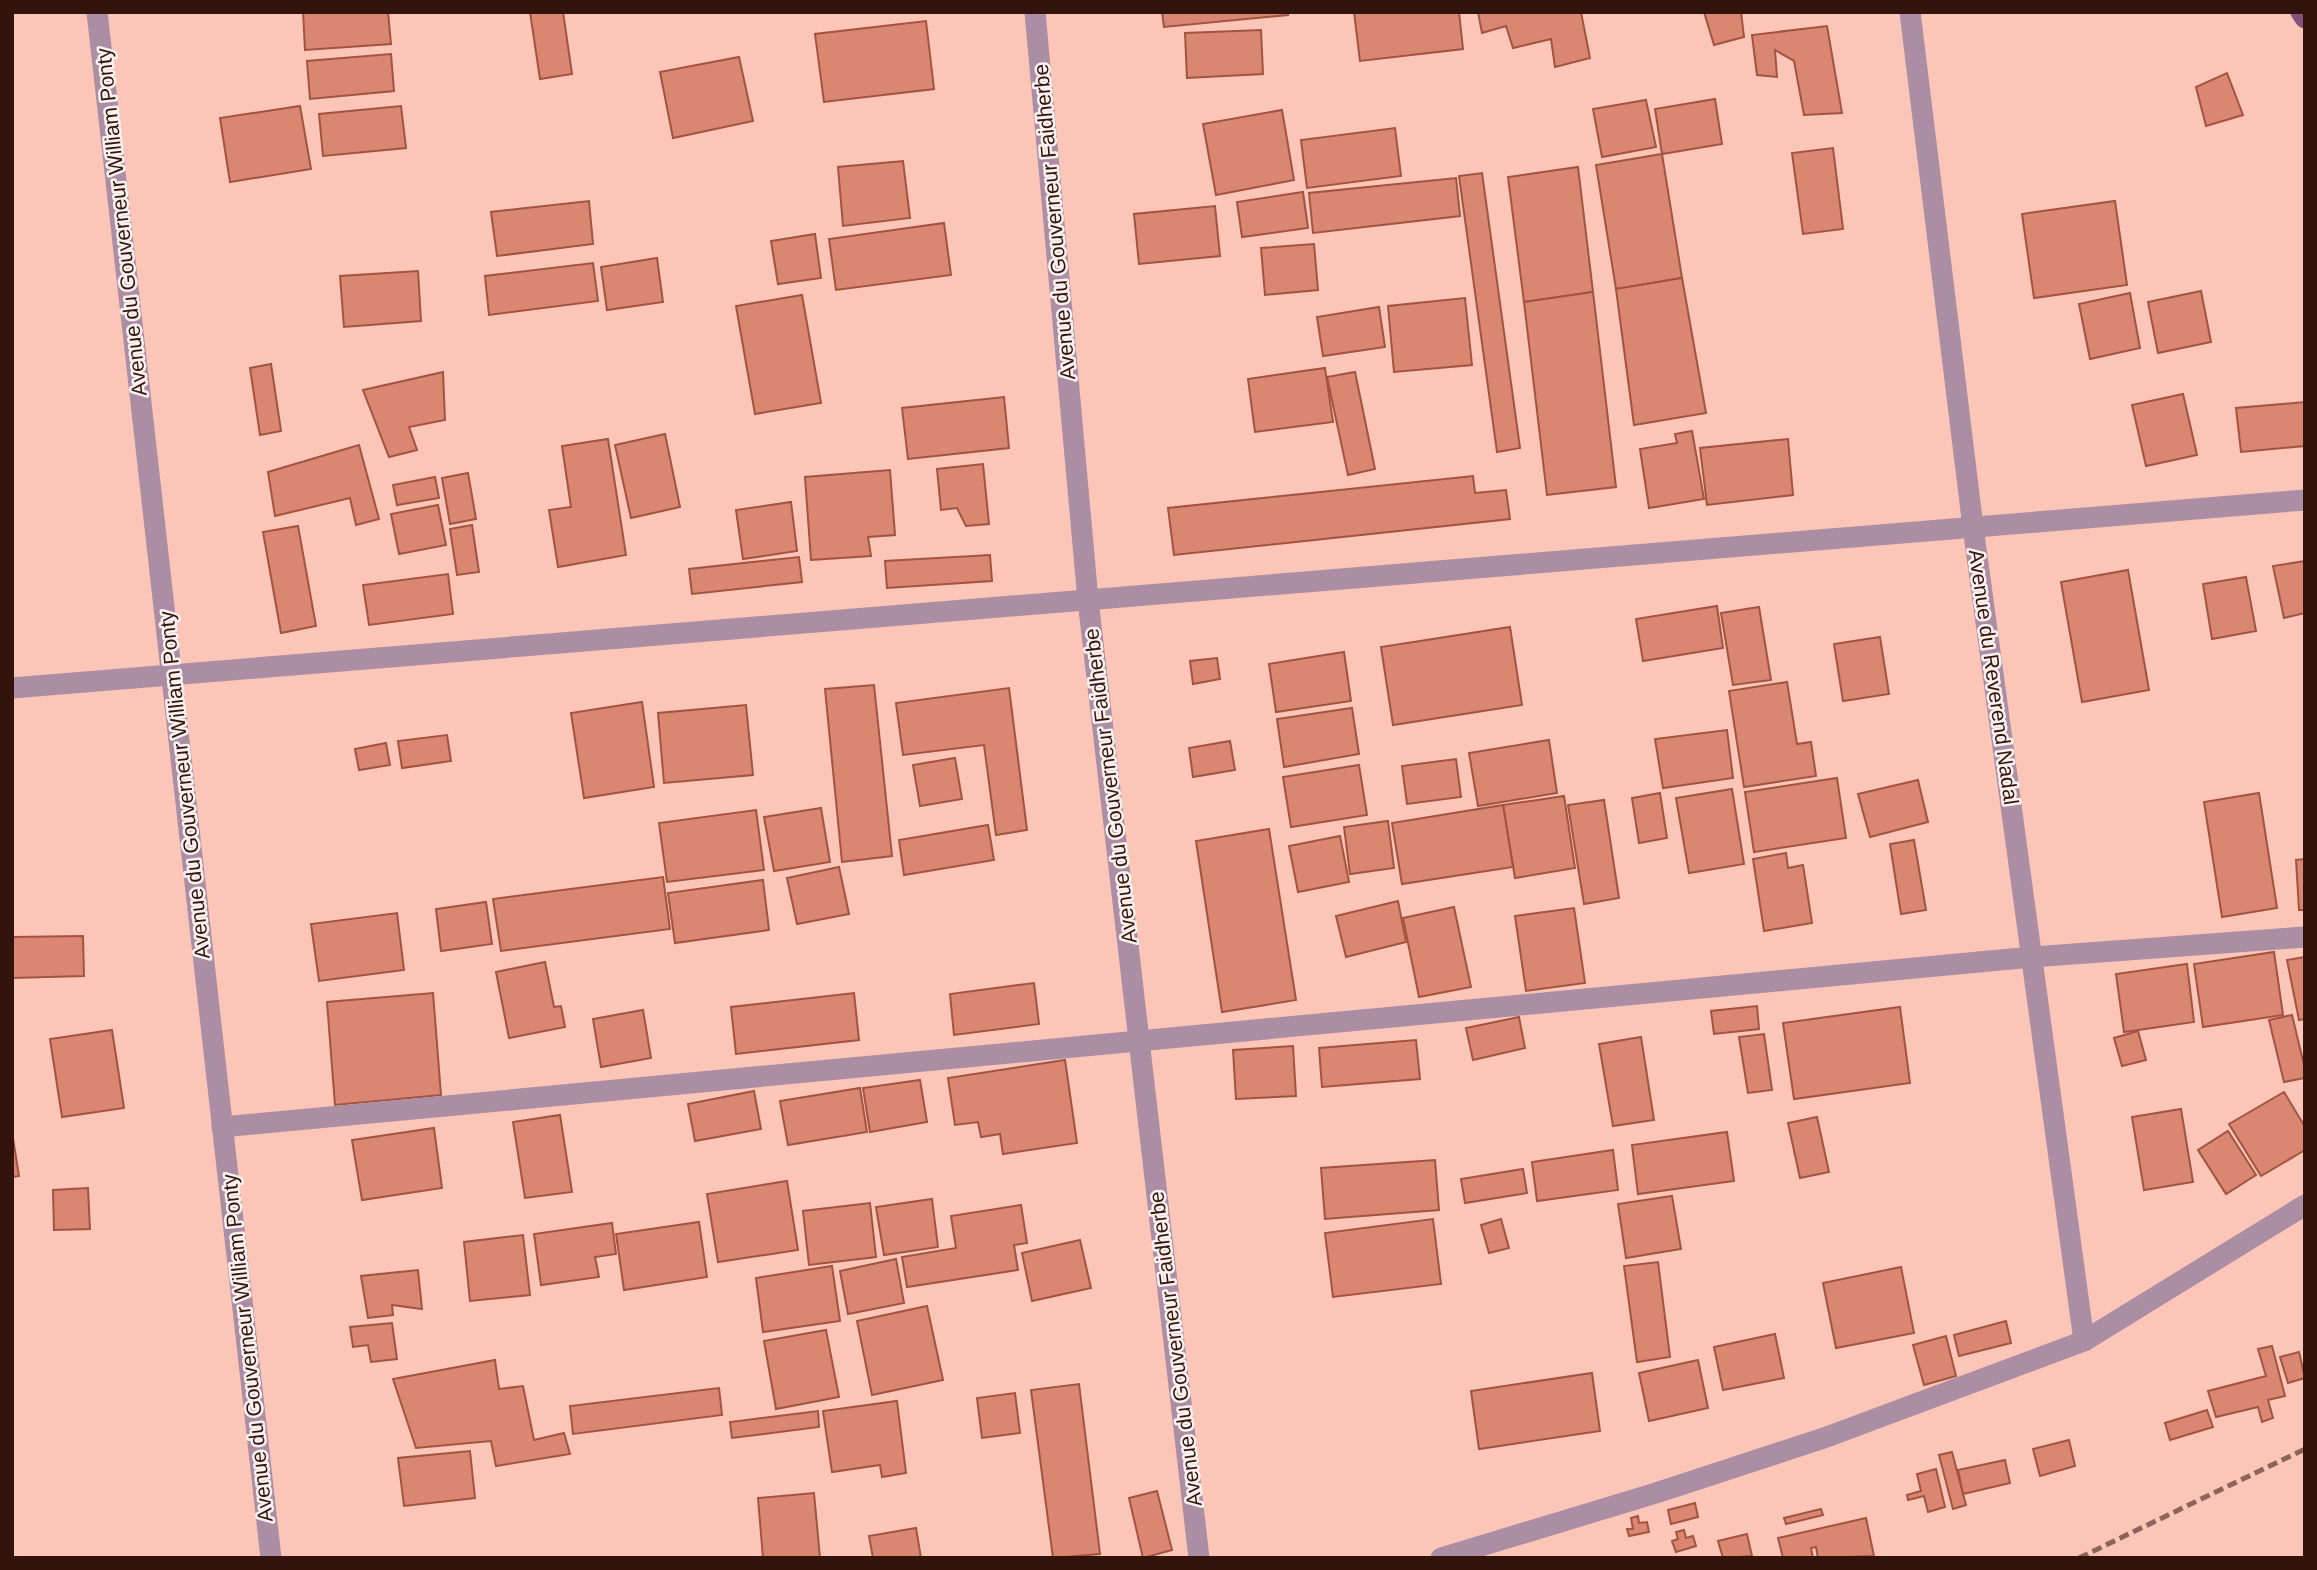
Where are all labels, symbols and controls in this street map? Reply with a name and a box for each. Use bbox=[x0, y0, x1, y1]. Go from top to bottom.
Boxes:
street label: Avenue du Gouverneur William Ponty bbox=[91, 46, 151, 397]
street label: Avenue du Gouverneur Faidherbe bbox=[1029, 63, 1079, 381]
street label: Avenue du Reverend Nadal bbox=[1965, 548, 2023, 806]
street label: Avenue du Gouverneur William Ponty bbox=[154, 609, 214, 960]
street label: Avenue du Gouverneur Faidherbe bbox=[1079, 627, 1141, 945]
street label: Avenue du Gouverneur William Ponty bbox=[217, 1172, 277, 1523]
street label: Avenue du Gouverneur Faidherbe bbox=[1144, 1190, 1206, 1508]

